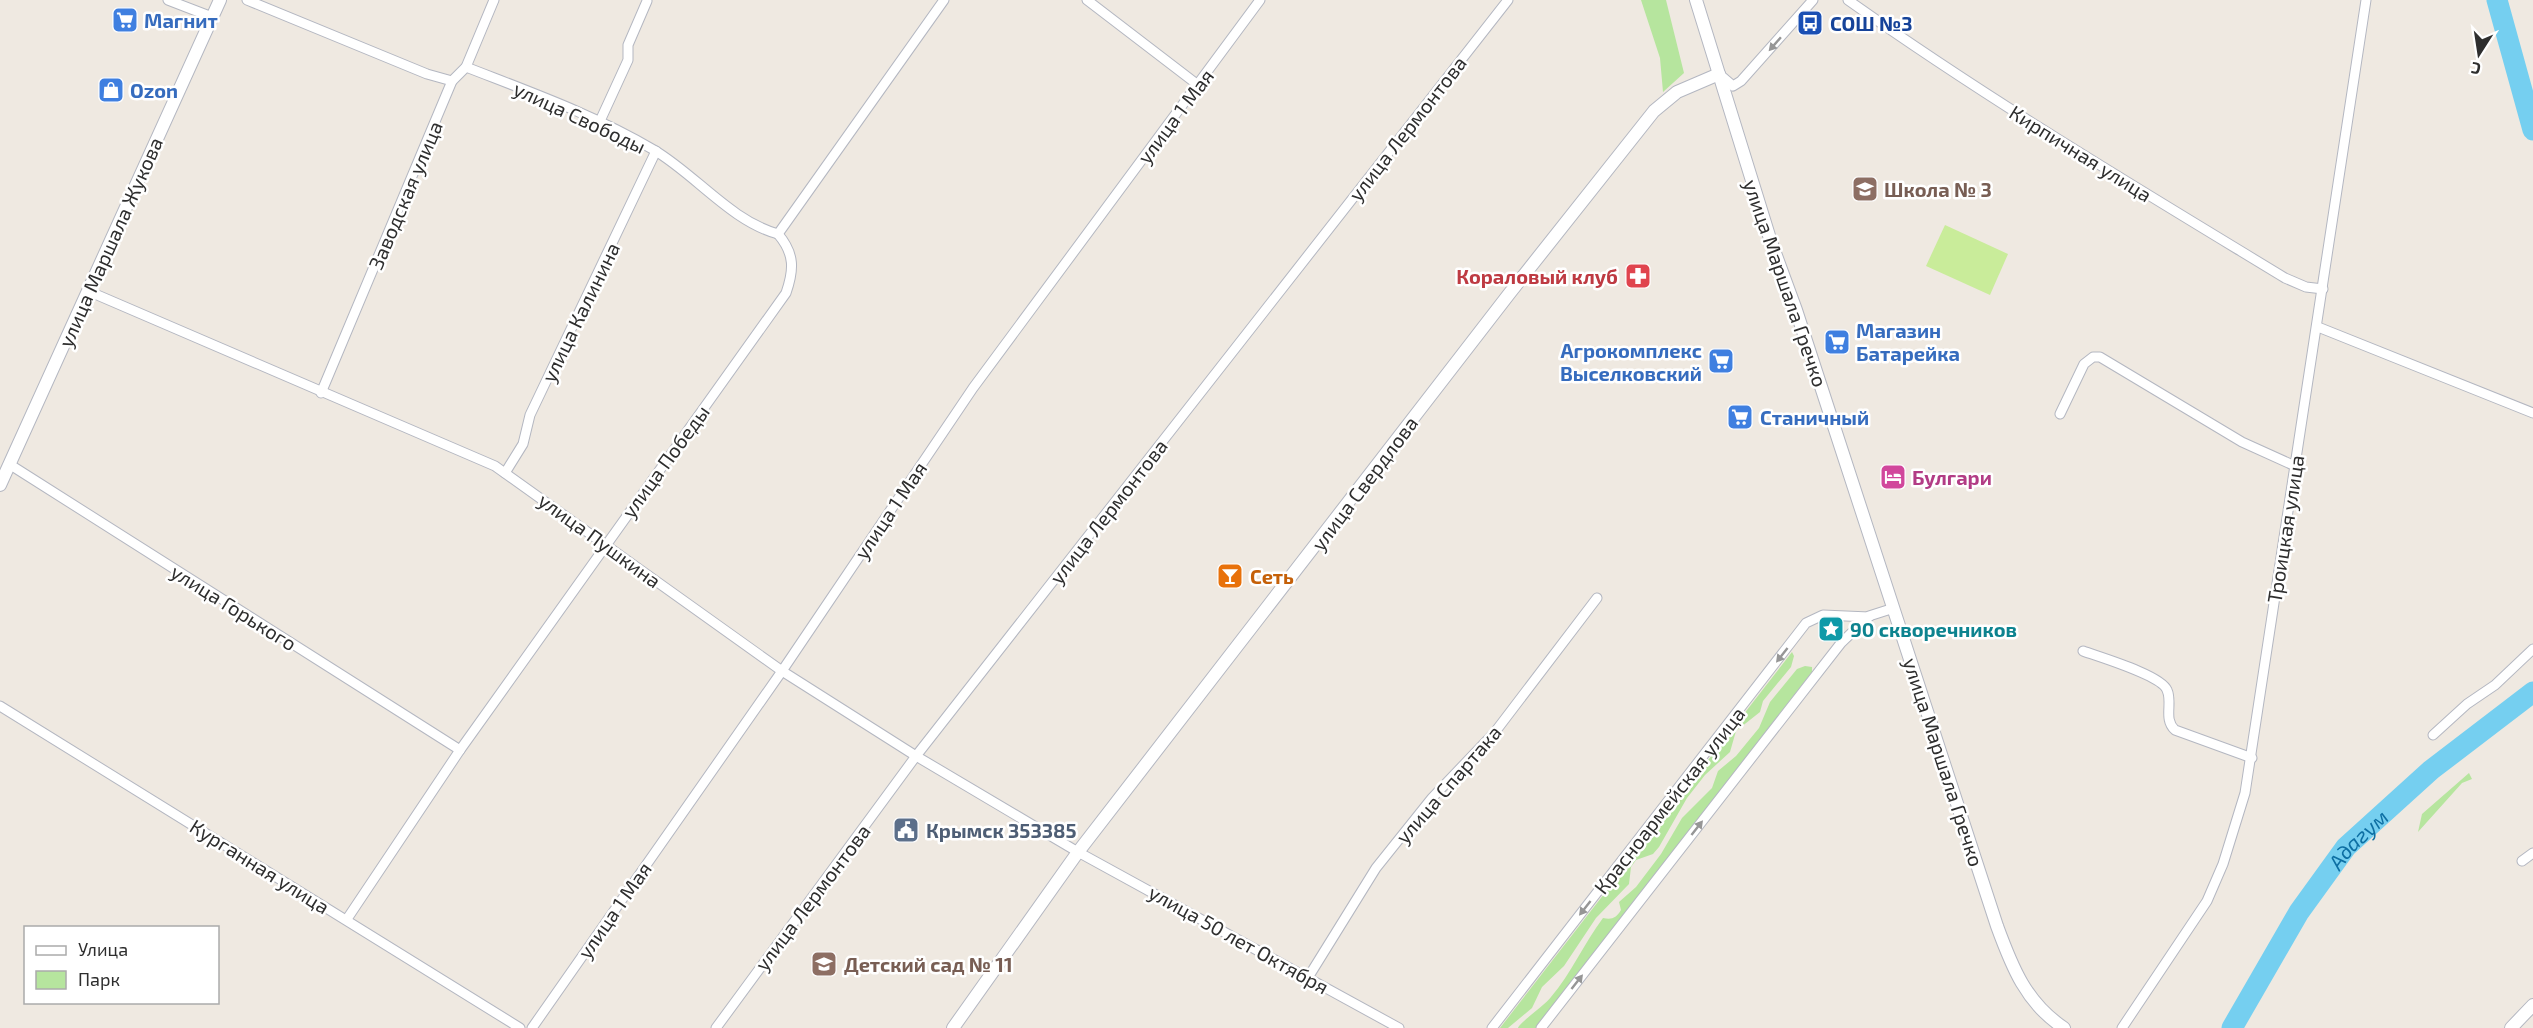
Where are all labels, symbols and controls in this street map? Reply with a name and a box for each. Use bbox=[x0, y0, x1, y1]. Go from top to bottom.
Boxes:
supermarket icon: Магнит bbox=[110, 5, 140, 35]
place label: Магнит bbox=[144, 8, 218, 32]
bus stop icon: СОШ №3 bbox=[1795, 8, 1825, 38]
place label: СОШ №3 bbox=[1830, 11, 1913, 35]
north arrow bbox=[2449, 24, 2509, 84]
one-way arrow bbox=[1768, 36, 1781, 52]
street label: улица Лермонтова bbox=[1343, 51, 1472, 206]
text: С bbox=[2469, 59, 2482, 79]
street label: улица 1 Мая bbox=[1132, 64, 1219, 169]
shop icon: Ozon bbox=[96, 75, 126, 105]
street label: улица Свободы bbox=[510, 76, 650, 159]
place label: Ozon bbox=[130, 78, 178, 102]
street label: Кирпичная улица bbox=[2005, 100, 2157, 207]
street label: Заводская улица bbox=[363, 117, 448, 273]
street label: улица Маршала Жукова bbox=[53, 133, 168, 351]
school or university icon: Школа № 3 bbox=[1850, 174, 1880, 204]
street label: улица Маршала Гречко bbox=[1738, 176, 1833, 390]
place label: Школа № 3 bbox=[1884, 177, 1992, 201]
street label: улица Калинина bbox=[536, 238, 625, 386]
pharmacy icon: Кораловый клуб bbox=[1623, 261, 1653, 291]
place label: Кораловый клуб bbox=[1456, 264, 1618, 288]
place label: Магазин Батарейка bbox=[1856, 318, 1960, 365]
supermarket icon: Магазин Батарейка bbox=[1822, 327, 1852, 357]
place label: Агрокомплекс Выселковский bbox=[1560, 338, 1702, 385]
supermarket icon: Агрокомплекс Выселковский bbox=[1706, 346, 1736, 376]
street label: улица Победы bbox=[616, 400, 715, 523]
supermarket icon: Станичный bbox=[1725, 402, 1755, 432]
place label: Станичный bbox=[1760, 405, 1869, 429]
street label: улица Свердлова bbox=[1306, 411, 1423, 555]
street label: улица Лермонтова bbox=[1044, 434, 1173, 589]
street label: Троицкая улица bbox=[2261, 453, 2310, 605]
street label: улица 1 Мая bbox=[849, 457, 932, 564]
hotel icon: Булгари bbox=[1878, 462, 1908, 492]
place label: Булгари bbox=[1912, 465, 1992, 489]
street label: улица Пушкина bbox=[533, 487, 666, 593]
street label: улица Горького bbox=[166, 559, 301, 656]
bar icon: Сеть bbox=[1215, 561, 1245, 591]
place label: Сеть bbox=[1250, 564, 1294, 588]
place icon: 90 скворечников bbox=[1816, 614, 1846, 644]
place label: 90 скворечников bbox=[1850, 617, 2017, 641]
one-way arrow bbox=[1776, 646, 1788, 662]
street label: улица Маршала Гречко bbox=[1898, 655, 1989, 870]
street label: Красноармейская улица bbox=[1589, 702, 1750, 899]
street label: улица Спартака bbox=[1390, 720, 1507, 849]
water label: Адагум bbox=[2321, 803, 2392, 874]
street label: Курганная улица bbox=[185, 813, 334, 919]
public building icon: Крымск 353385 bbox=[891, 815, 921, 845]
place label: Крымск 353385 bbox=[926, 818, 1077, 842]
street label: улица Лермонтова bbox=[749, 819, 876, 975]
one-way arrow bbox=[1690, 820, 1702, 835]
street label: улица 1 Мая bbox=[572, 857, 657, 963]
street label: улица 50 лет Октября bbox=[1144, 879, 1333, 999]
one-way arrow bbox=[1579, 900, 1592, 916]
legend bbox=[24, 926, 219, 1004]
text: Улица bbox=[78, 938, 128, 960]
school or university icon: Детский сад № 11 bbox=[809, 949, 839, 979]
place label: Детский сад № 11 bbox=[844, 952, 1013, 976]
text: Парк bbox=[78, 968, 120, 990]
one-way arrow bbox=[1571, 974, 1583, 990]

